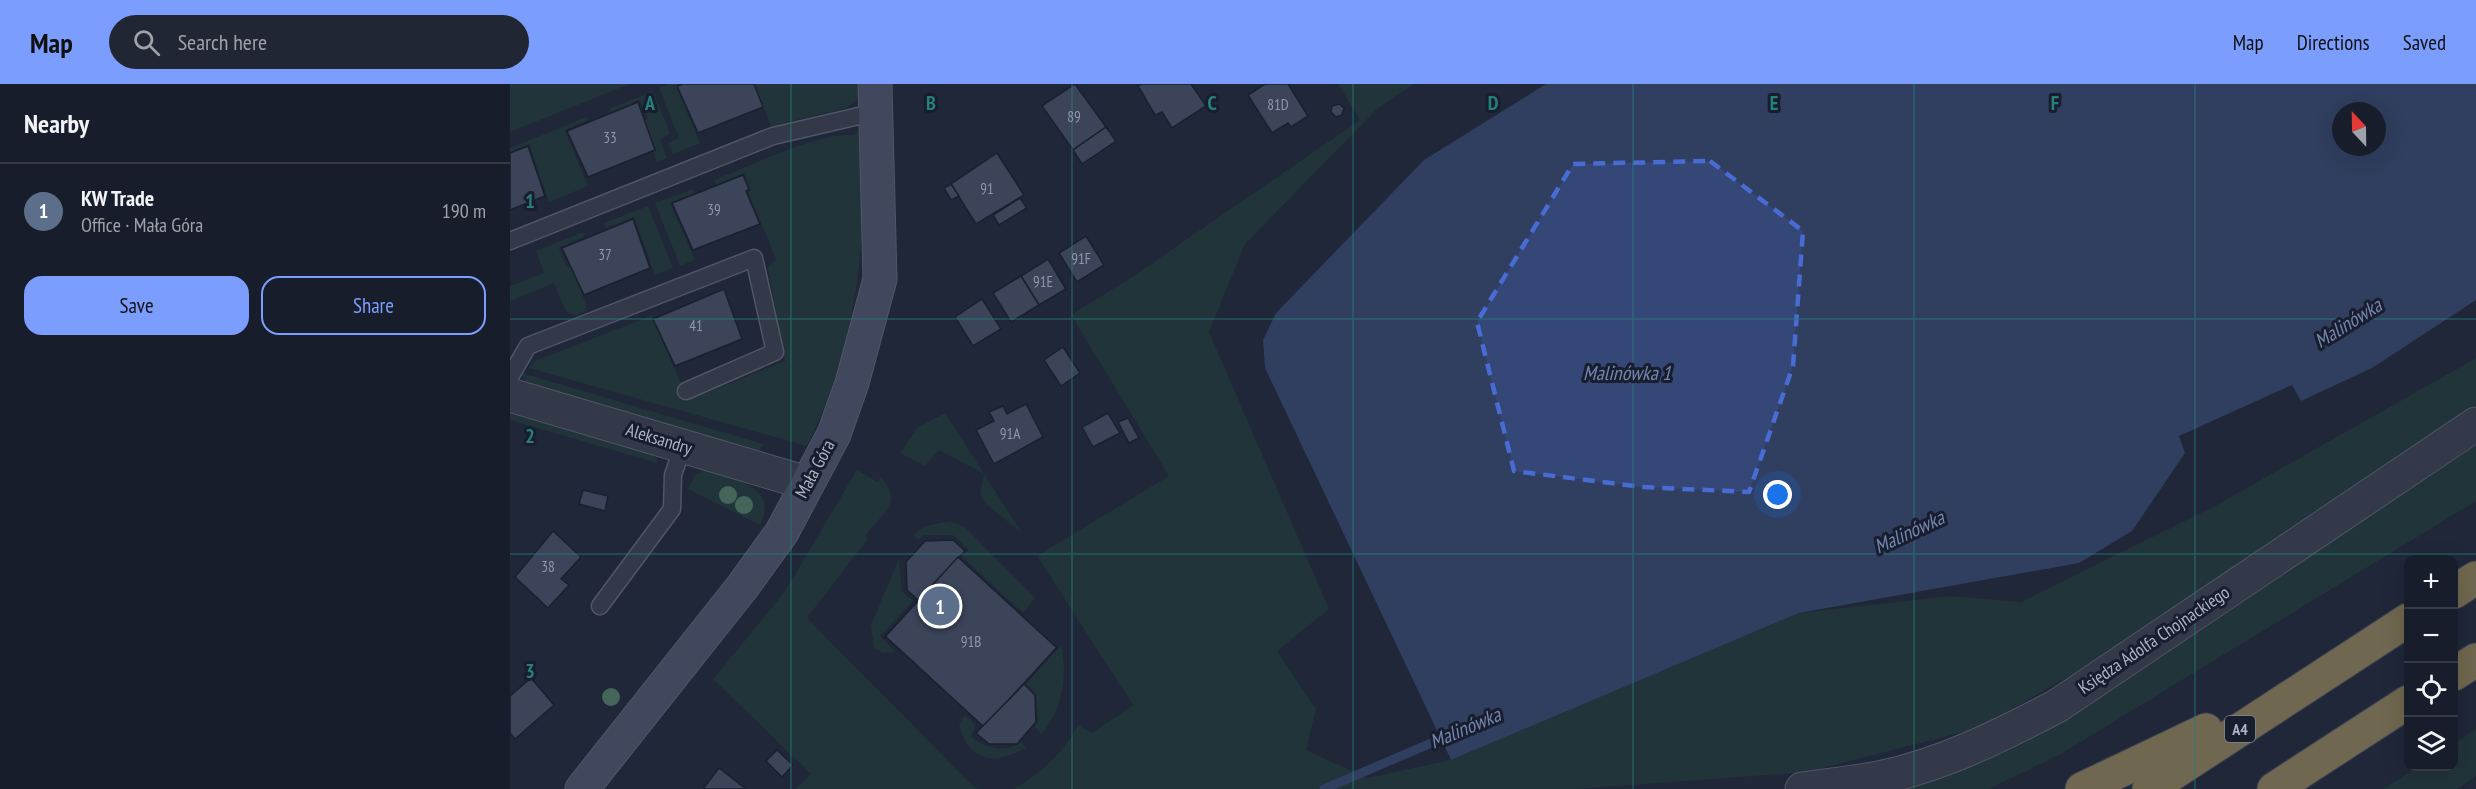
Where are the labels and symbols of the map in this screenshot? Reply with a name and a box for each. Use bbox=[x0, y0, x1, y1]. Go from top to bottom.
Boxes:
text: A bbox=[644, 90, 656, 116]
text: B bbox=[926, 90, 936, 116]
text: C bbox=[1207, 90, 1217, 116]
text: D bbox=[1488, 90, 1499, 116]
text: E bbox=[1770, 90, 1778, 116]
text: F bbox=[2051, 90, 2059, 116]
house number: 81D bbox=[1267, 95, 1289, 114]
north arrow bbox=[2332, 102, 2386, 156]
house number: 89 bbox=[1067, 107, 1081, 126]
house number: 33 bbox=[603, 128, 617, 147]
house number: 91 bbox=[980, 179, 994, 198]
text: 1 bbox=[525, 188, 535, 214]
house number: 39 bbox=[707, 200, 721, 219]
house number: 37 bbox=[598, 245, 612, 264]
house number: 91F bbox=[1071, 249, 1091, 268]
house number: 91E bbox=[1033, 272, 1053, 291]
water label: Malinówka bbox=[2310, 292, 2387, 354]
house number: 41 bbox=[689, 316, 703, 335]
water label: Malinówka 1 bbox=[1583, 360, 1672, 386]
street label: Aleksandry bbox=[623, 418, 695, 459]
text: 2 bbox=[525, 423, 535, 449]
house number: 91A bbox=[1000, 424, 1021, 443]
street label: Mała Góra bbox=[790, 436, 839, 502]
your location bbox=[1763, 480, 1792, 509]
water label: Malinówka bbox=[1870, 504, 1949, 560]
house number: 38 bbox=[541, 557, 555, 576]
street label: Księdza Adolfa Chojnackiego bbox=[2074, 580, 2234, 699]
pin: 1 bbox=[920, 584, 960, 628]
house number: 91B bbox=[961, 632, 981, 651]
text: 3 bbox=[525, 658, 535, 684]
water label: Malinówka bbox=[1426, 701, 1505, 755]
road number: A4 bbox=[2225, 716, 2255, 742]

